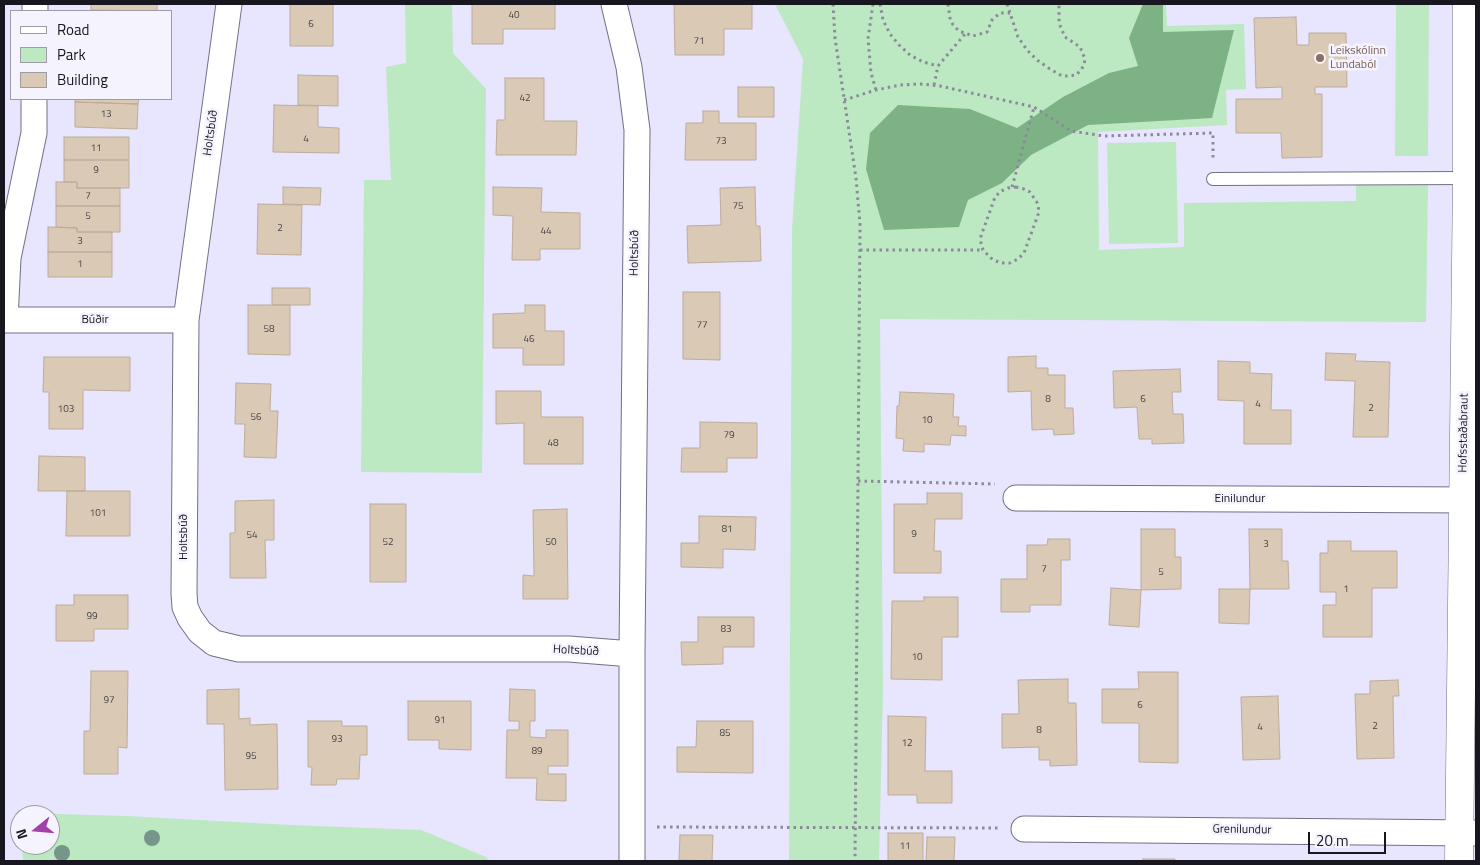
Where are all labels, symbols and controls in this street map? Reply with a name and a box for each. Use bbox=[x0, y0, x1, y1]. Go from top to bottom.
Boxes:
legend bbox=[10, 10, 172, 100]
house number: 40 bbox=[508, 10, 520, 22]
text: Road bbox=[57, 18, 89, 41]
house number: 6 bbox=[308, 19, 314, 31]
house number: 71 bbox=[693, 36, 705, 48]
text: Park bbox=[57, 43, 86, 66]
place label: Leikskólinn Lundaból bbox=[1330, 44, 1386, 72]
marker: Leikskólinn Lundaból bbox=[1314, 52, 1326, 64]
text: Building bbox=[57, 68, 108, 91]
house number: 42 bbox=[519, 93, 531, 105]
house number: 13 bbox=[100, 109, 112, 121]
street label: Holtsbúð bbox=[201, 109, 221, 157]
house number: 4 bbox=[303, 134, 309, 146]
house number: 73 bbox=[715, 136, 727, 148]
house number: 11 bbox=[90, 143, 102, 155]
house number: 9 bbox=[93, 165, 99, 177]
house number: 7 bbox=[85, 191, 91, 203]
house number: 75 bbox=[732, 201, 744, 213]
house number: 5 bbox=[85, 211, 91, 223]
house number: 2 bbox=[277, 223, 283, 235]
house number: 44 bbox=[540, 226, 552, 238]
street label: Holtsbúð bbox=[627, 230, 643, 276]
house number: 3 bbox=[77, 236, 83, 248]
house number: 1 bbox=[77, 259, 83, 271]
street label: Búðir bbox=[81, 313, 109, 327]
house number: 77 bbox=[696, 320, 708, 332]
house number: 58 bbox=[263, 324, 275, 336]
house number: 46 bbox=[523, 334, 535, 346]
street label: Hofsstaðabraut bbox=[1456, 393, 1472, 473]
house number: 8 bbox=[1045, 394, 1051, 406]
house number: 6 bbox=[1140, 394, 1146, 406]
house number: 4 bbox=[1255, 399, 1261, 411]
house number: 2 bbox=[1368, 403, 1374, 415]
house number: 103 bbox=[58, 404, 74, 416]
house number: 56 bbox=[250, 412, 262, 424]
house number: 10 bbox=[921, 415, 933, 427]
house number: 79 bbox=[723, 430, 735, 442]
house number: 48 bbox=[547, 438, 559, 450]
street label: Einilundur bbox=[1215, 492, 1265, 506]
house number: 101 bbox=[90, 508, 106, 520]
street label: Holtsbúð bbox=[177, 514, 191, 560]
house number: 81 bbox=[721, 524, 733, 536]
house number: 9 bbox=[911, 529, 917, 541]
house number: 54 bbox=[246, 530, 258, 542]
house number: 52 bbox=[382, 537, 394, 549]
house number: 50 bbox=[545, 537, 557, 549]
house number: 3 bbox=[1263, 539, 1269, 551]
house number: 7 bbox=[1041, 564, 1047, 576]
house number: 5 bbox=[1158, 567, 1164, 579]
house number: 1 bbox=[1343, 584, 1349, 596]
house number: 99 bbox=[86, 611, 98, 623]
house number: 83 bbox=[720, 624, 732, 636]
street label: Holtsbúð bbox=[553, 643, 599, 659]
house number: 10 bbox=[911, 652, 923, 664]
house number: 97 bbox=[103, 695, 115, 707]
house number: 6 bbox=[1137, 700, 1143, 712]
house number: 91 bbox=[434, 715, 446, 727]
house number: 2 bbox=[1372, 721, 1378, 733]
house number: 4 bbox=[1257, 722, 1263, 734]
house number: 8 bbox=[1036, 725, 1042, 737]
house number: 85 bbox=[719, 728, 731, 740]
house number: 93 bbox=[331, 734, 343, 746]
house number: 12 bbox=[901, 738, 913, 750]
house number: 89 bbox=[531, 746, 543, 758]
house number: 95 bbox=[245, 751, 257, 763]
north arrow bbox=[10, 805, 60, 855]
street label: Grenilundur bbox=[1212, 822, 1272, 838]
scale bar bbox=[1310, 822, 1388, 854]
text: N bbox=[10, 827, 33, 842]
text: 20 m bbox=[1316, 829, 1349, 852]
house number: 11 bbox=[899, 841, 911, 853]

